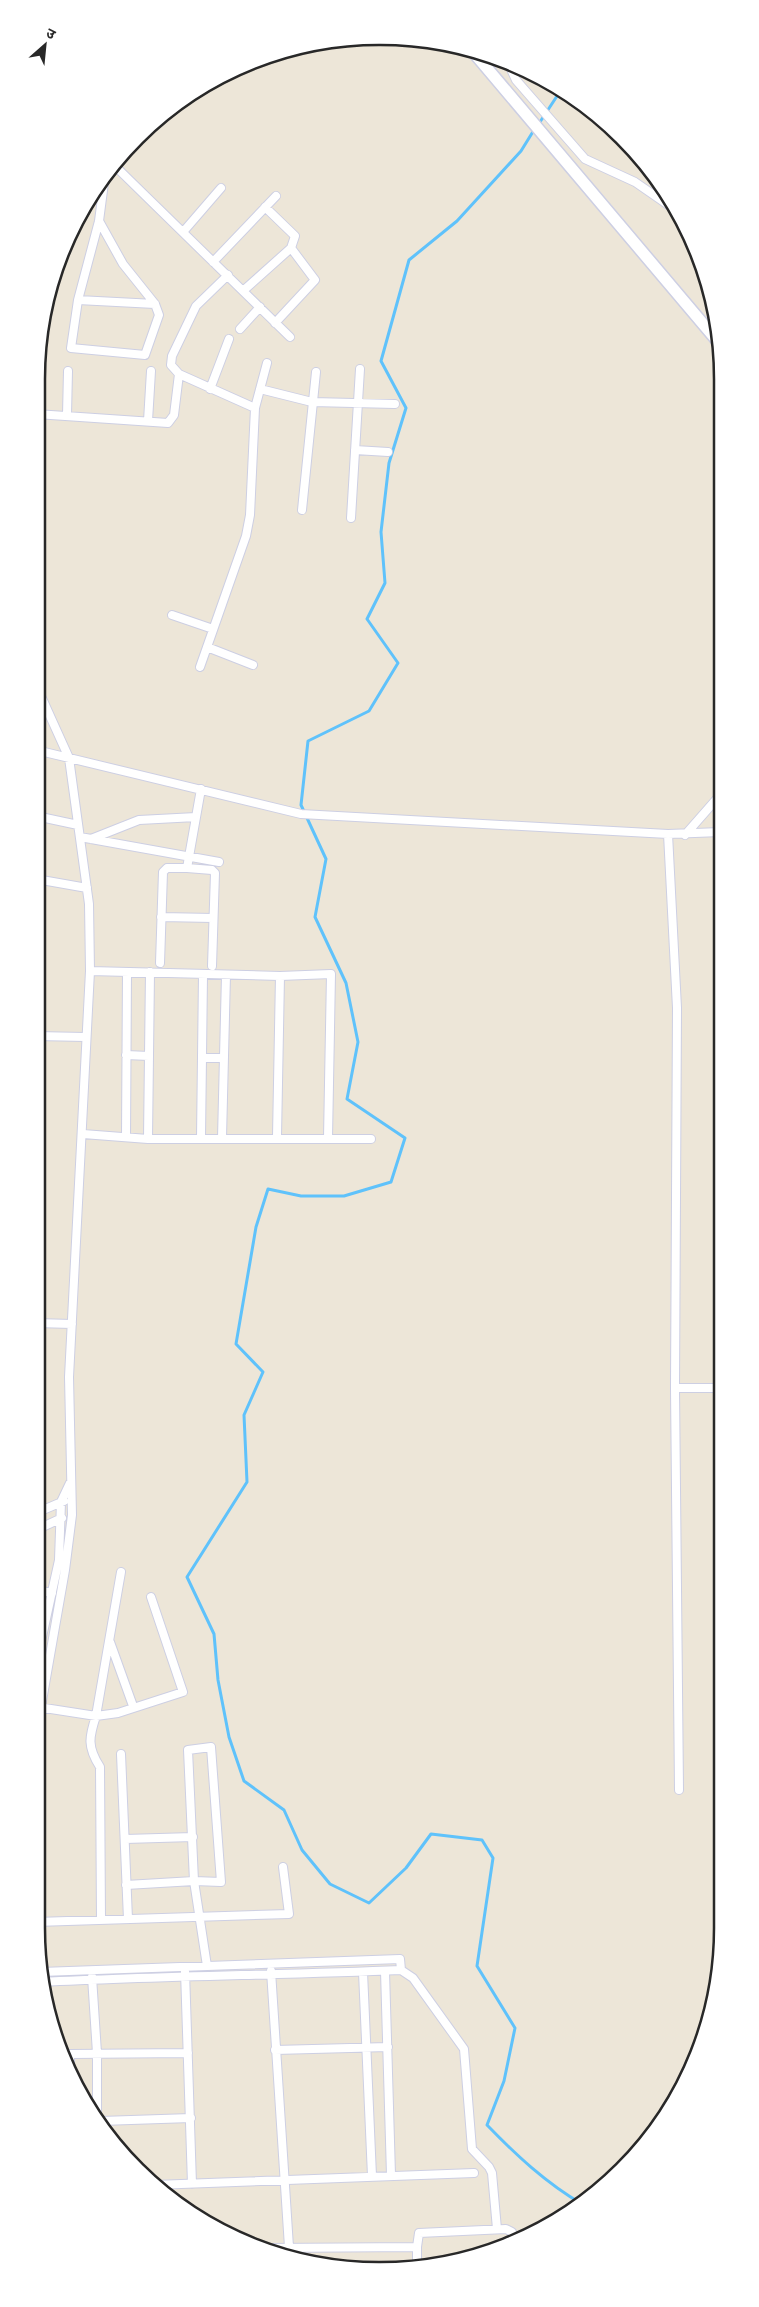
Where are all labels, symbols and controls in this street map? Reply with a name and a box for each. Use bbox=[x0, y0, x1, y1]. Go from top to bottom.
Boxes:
north arrow bbox=[20, 20, 70, 70]
text: उ bbox=[43, 24, 59, 45]

